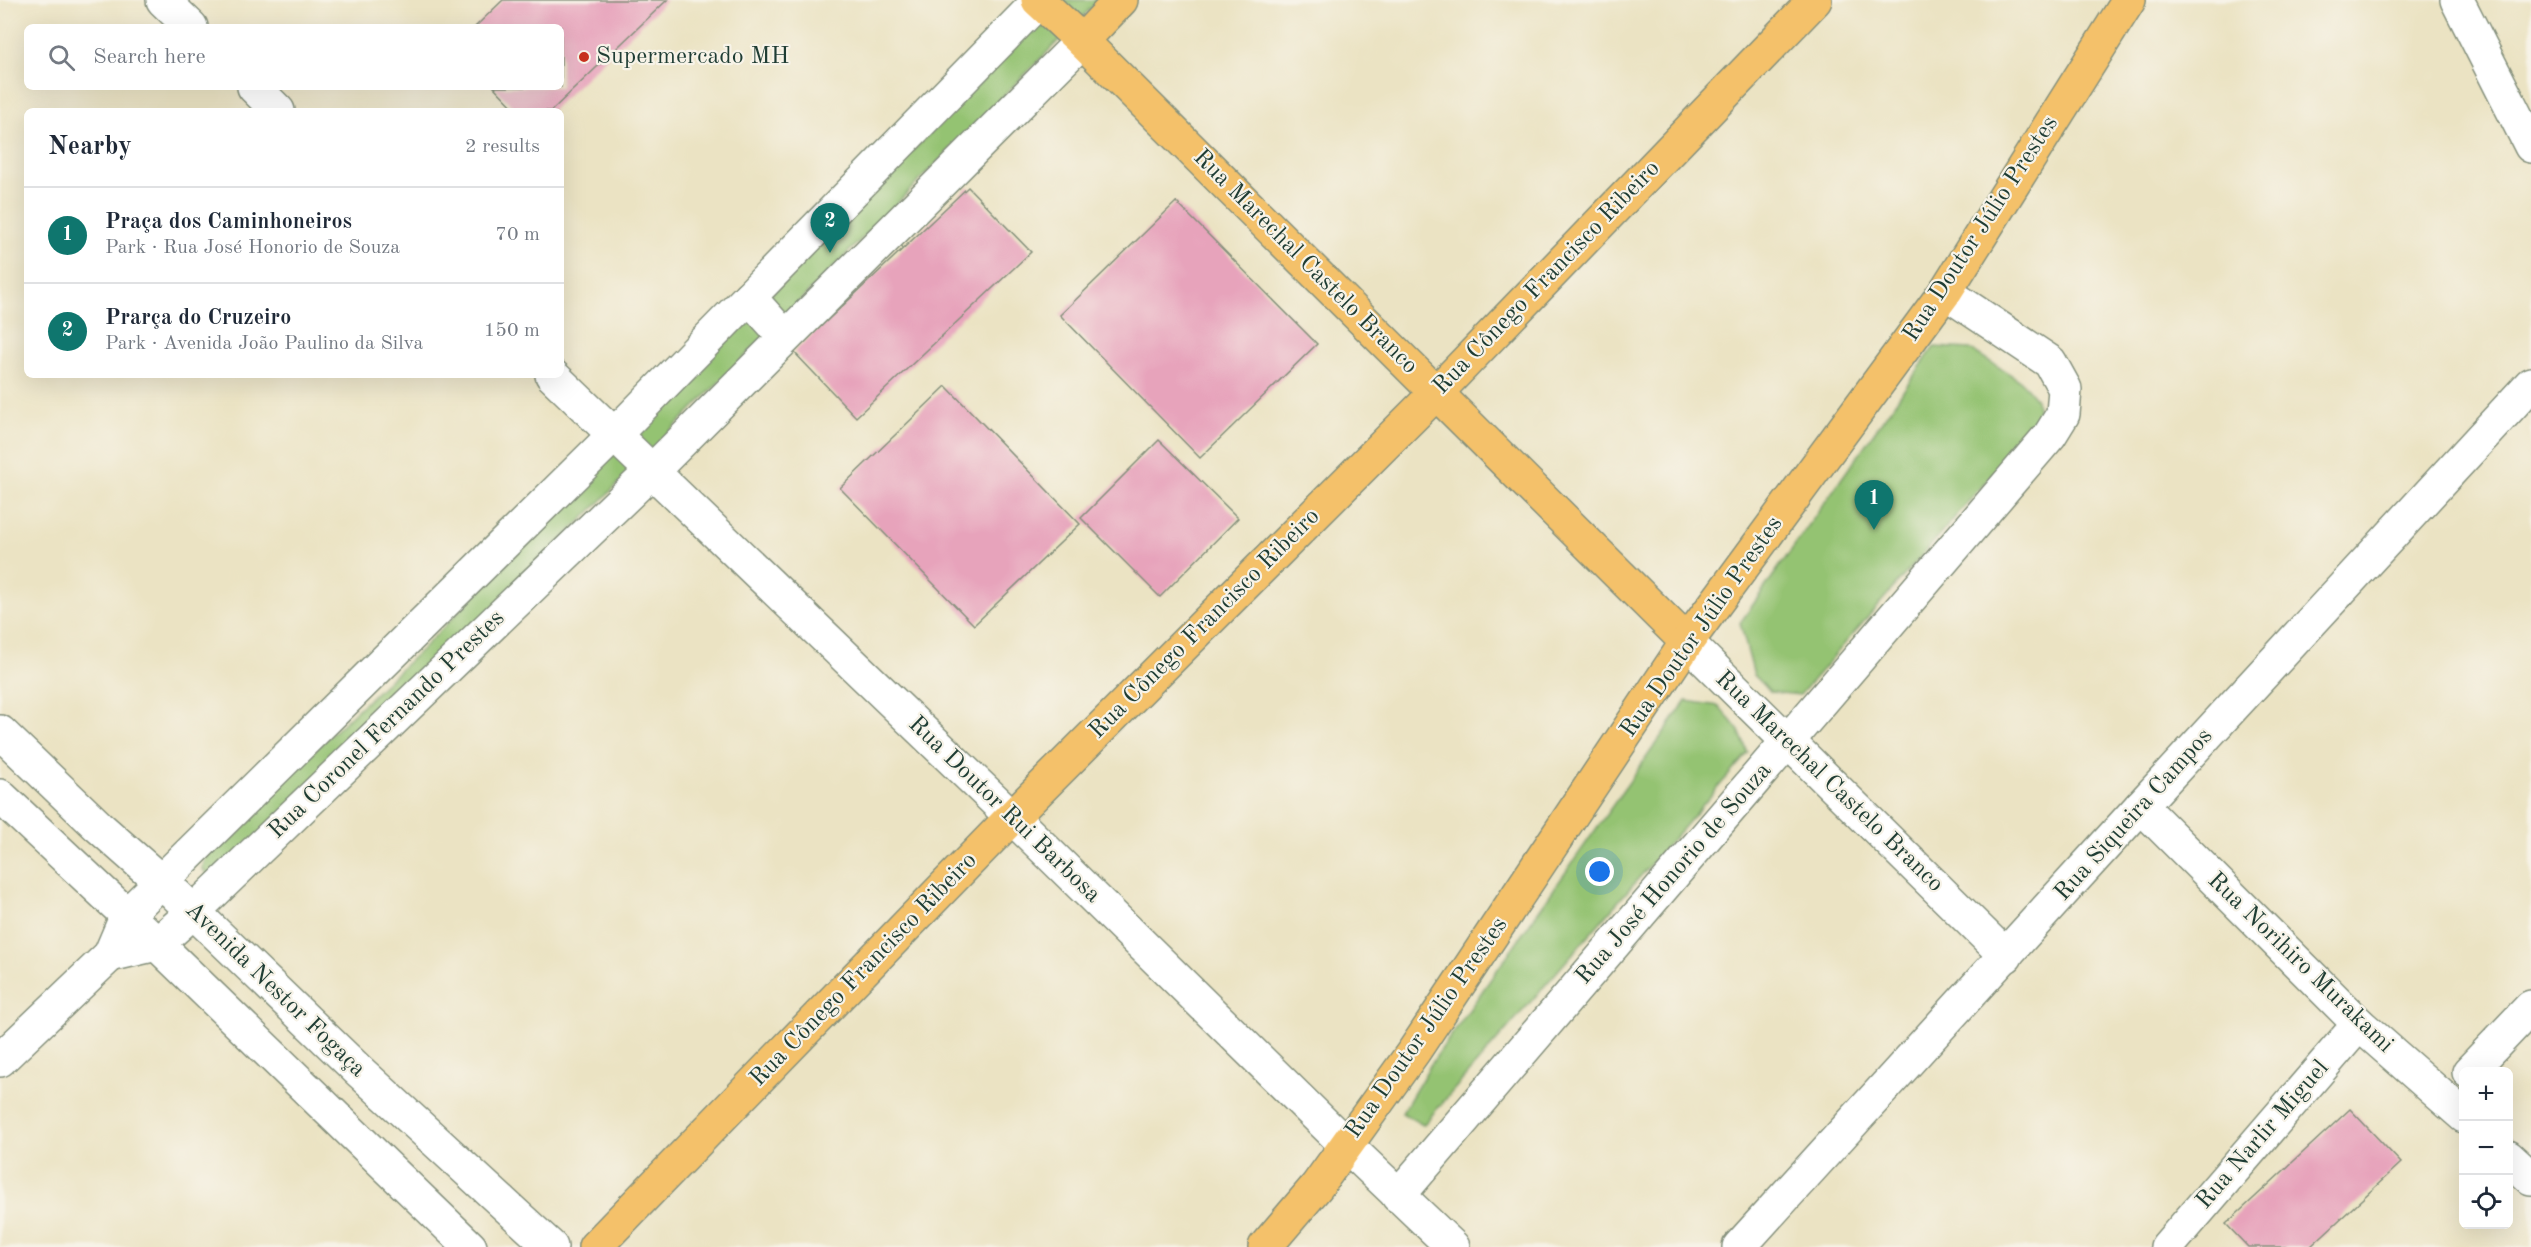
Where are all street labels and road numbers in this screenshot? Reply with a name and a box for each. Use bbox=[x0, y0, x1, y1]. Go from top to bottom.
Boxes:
street label: Rua Doutor Júlio Prestes bbox=[1899, 112, 2063, 346]
street label: Rua Marechal Castelo Branco bbox=[1188, 145, 1422, 379]
street label: Rua Cônego Francisco Ribeiro bbox=[1429, 156, 1665, 400]
street label: Rua Cônego Francisco Ribeiro bbox=[1085, 504, 1325, 744]
street label: Rua Doutor Júlio Prestes bbox=[1617, 512, 1787, 742]
street label: Rua Coronel Fernando Prestes bbox=[265, 606, 509, 844]
street label: Rua Marechal Castelo Branco bbox=[1710, 667, 1948, 897]
street label: Rua Doutor Rui Barbosa bbox=[903, 712, 1105, 908]
street label: Rua Siqueira Campos bbox=[2051, 724, 2217, 906]
street label: Rua José Honorio de Souza bbox=[1572, 759, 1776, 989]
street label: Rua Cônego Francisco Ribeiro bbox=[746, 848, 982, 1092]
street label: Rua Norihiro Murakami bbox=[2203, 868, 2397, 1058]
street label: Avenida Nestor Fogaça bbox=[180, 898, 370, 1082]
street label: Rua Doutor Júlio Prestes bbox=[1342, 913, 1512, 1143]
street label: Rua Narlir Miguel bbox=[2192, 1056, 2334, 1214]

